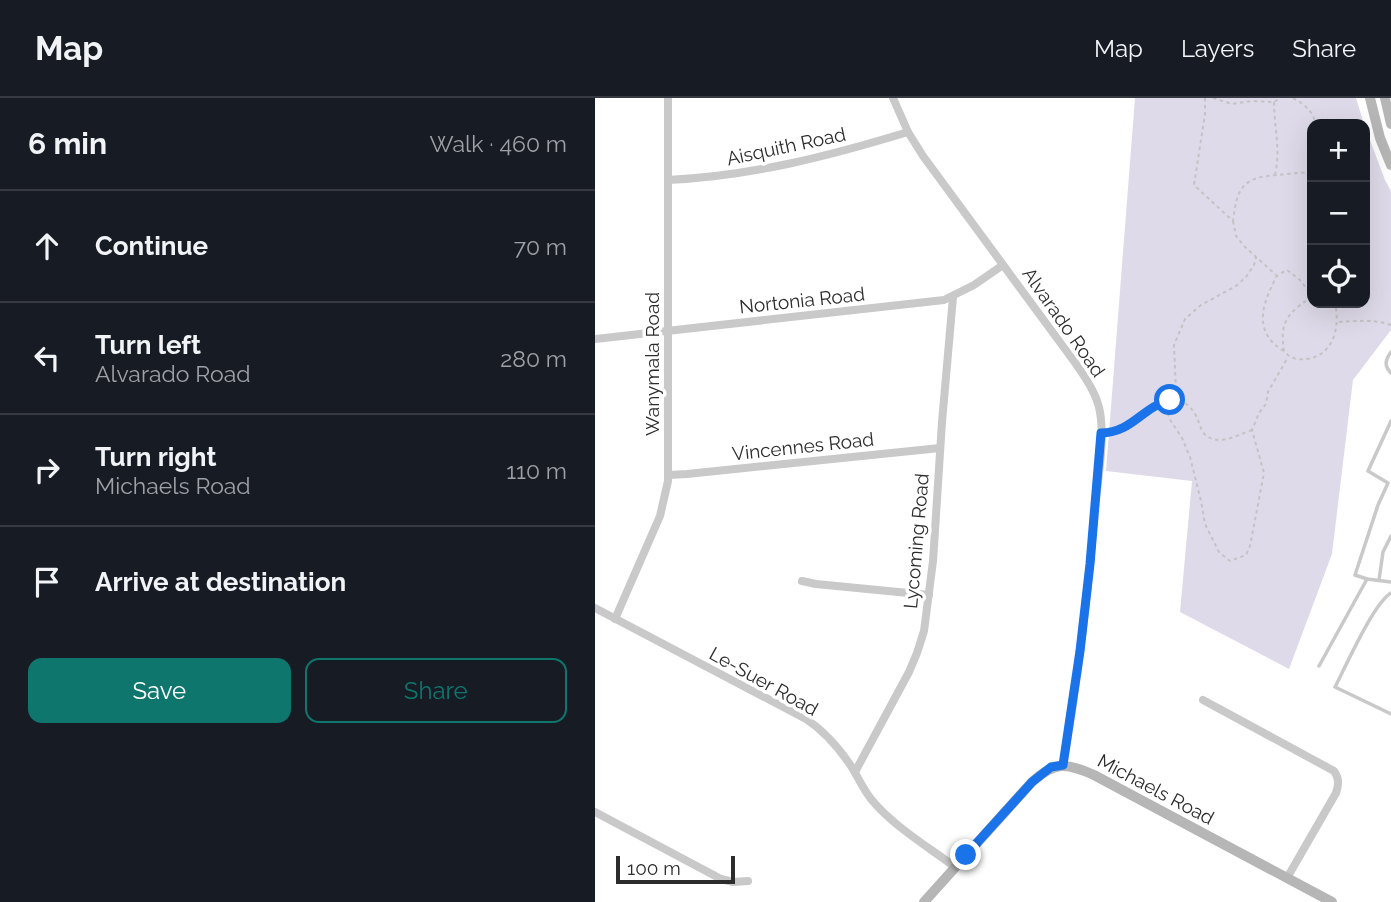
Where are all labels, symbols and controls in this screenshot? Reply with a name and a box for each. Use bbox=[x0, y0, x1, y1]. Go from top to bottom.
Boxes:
text: Map bbox=[35, 29, 103, 68]
text: Map bbox=[1094, 34, 1143, 63]
text: Layers bbox=[1181, 34, 1254, 63]
text: Share bbox=[1292, 34, 1356, 63]
map controls bbox=[1307, 119, 1370, 308]
button: + bbox=[1307, 119, 1370, 182]
street label: Aisquith Road bbox=[724, 123, 848, 169]
text: 6 min bbox=[28, 126, 107, 161]
text: Walk · 460 m bbox=[430, 130, 567, 157]
button: − bbox=[1307, 182, 1370, 245]
icon: ahead bbox=[28, 227, 66, 265]
text: Continue bbox=[95, 231, 208, 261]
text: 70 m bbox=[514, 233, 567, 260]
button: locate bbox=[1307, 245, 1370, 308]
street label: Alvarado Road bbox=[1018, 263, 1110, 381]
street label: Nortonia Road bbox=[738, 282, 866, 318]
street label: Wanymala Road bbox=[641, 292, 663, 436]
text: Turn left bbox=[95, 330, 201, 360]
icon: left bbox=[28, 339, 66, 377]
text: 280 m bbox=[500, 345, 567, 372]
text: Alvarado Road bbox=[95, 360, 250, 387]
route start bbox=[1154, 384, 1185, 415]
street label: Vincennes Road bbox=[731, 428, 875, 464]
text: Turn right bbox=[95, 442, 216, 472]
icon: right bbox=[28, 451, 66, 489]
text: 110 m bbox=[506, 457, 567, 484]
text: Michaels Road bbox=[95, 472, 251, 499]
street label: Lycoming Road bbox=[899, 472, 933, 610]
icon: arrive bbox=[28, 563, 66, 601]
text: Arrive at destination bbox=[95, 567, 346, 597]
street label: Le-Suer Road bbox=[706, 642, 822, 720]
button: Save bbox=[28, 658, 291, 723]
button: Share bbox=[305, 658, 567, 723]
street label: Michaels Road bbox=[1094, 749, 1218, 829]
route end bbox=[950, 839, 981, 870]
scale bar bbox=[616, 853, 735, 885]
text: 100 m bbox=[627, 857, 681, 879]

